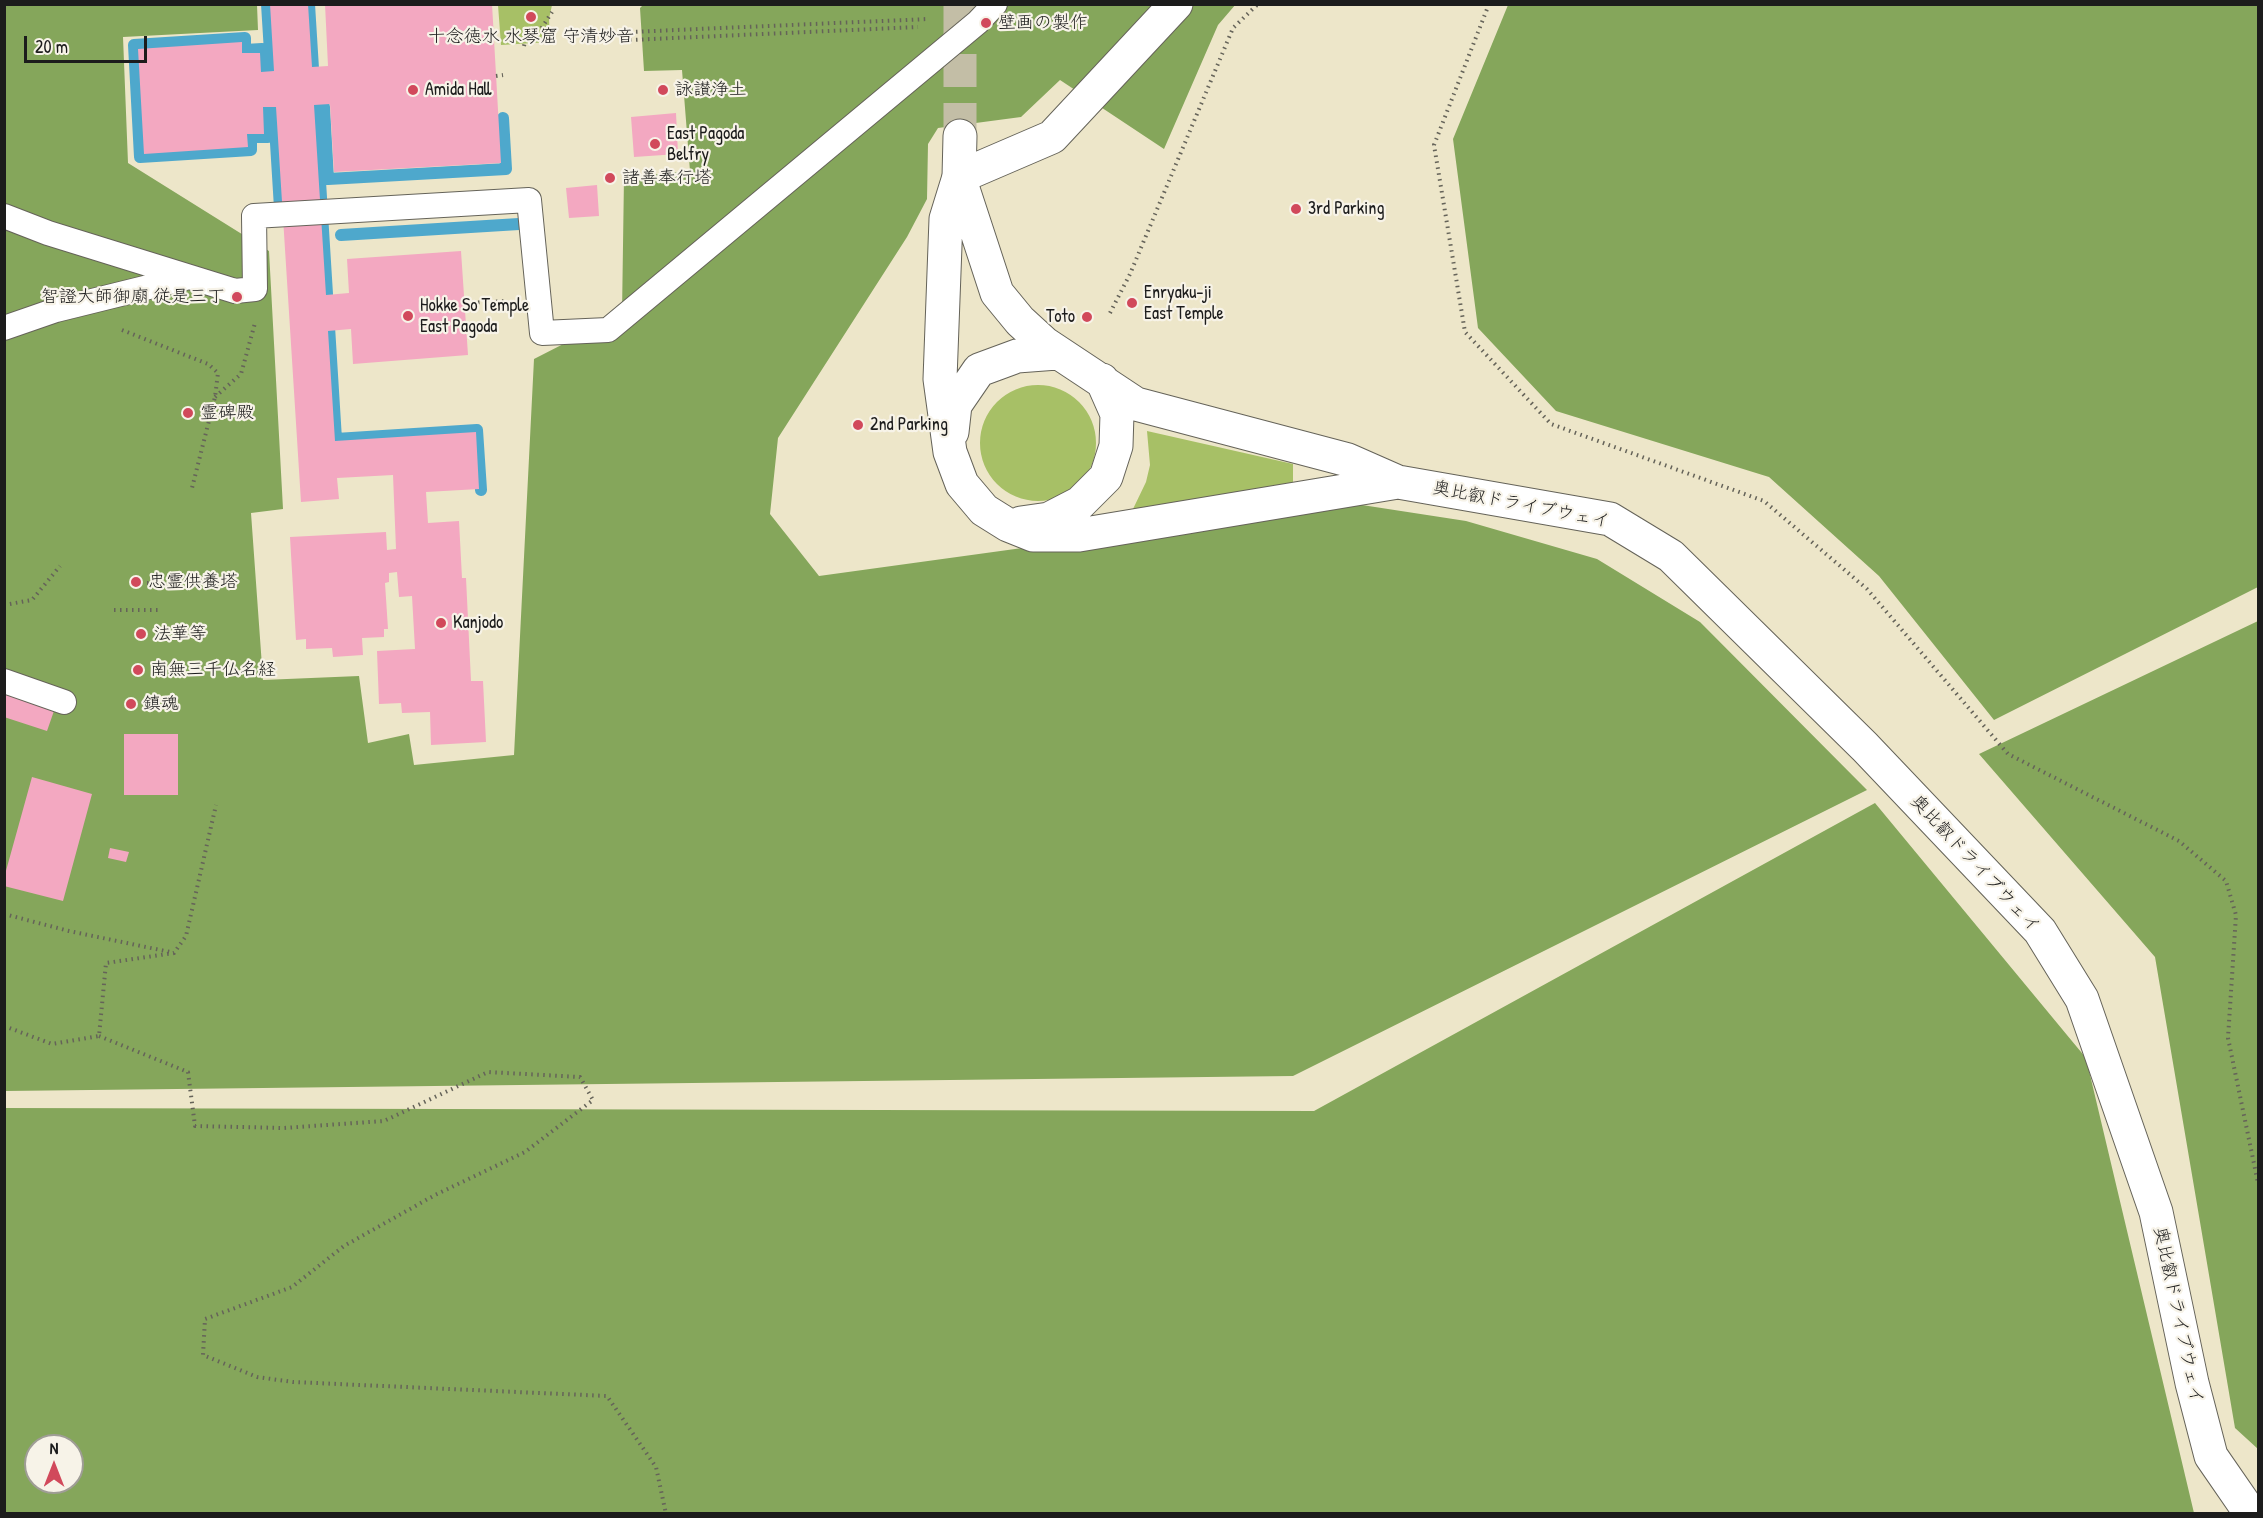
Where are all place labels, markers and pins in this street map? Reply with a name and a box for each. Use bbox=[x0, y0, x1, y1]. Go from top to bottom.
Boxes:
marker: 十念徳水 水琴窟 守清妙音 bbox=[524, 10, 538, 24]
place label: 壁画の製作 bbox=[998, 12, 1088, 34]
marker: 壁画の製作 bbox=[979, 16, 993, 30]
place label: 十念徳水 水琴窟 守清妙音 bbox=[428, 26, 634, 48]
place label: Amida Hall bbox=[425, 79, 492, 101]
place label: 詠讃浄土 bbox=[675, 79, 747, 101]
marker: Amida Hall bbox=[406, 83, 420, 97]
marker: 詠讃浄土 bbox=[656, 83, 670, 97]
place label: East Pagoda Belfry bbox=[667, 123, 744, 166]
marker: East Pagoda Belfry bbox=[648, 137, 662, 151]
place label: 諸善奉行塔 bbox=[622, 167, 712, 189]
marker: 諸善奉行塔 bbox=[603, 171, 617, 185]
place label: 3rd Parking bbox=[1308, 198, 1384, 220]
marker: 3rd Parking bbox=[1289, 202, 1303, 216]
place label: Enryaku-ji East Temple bbox=[1144, 282, 1224, 324]
place label: 智證大師御廟 従是三丁 bbox=[41, 286, 225, 308]
marker: 智證大師御廟 従是三丁 bbox=[230, 290, 244, 304]
place label: Hokke So Temple East Pagoda bbox=[420, 295, 529, 338]
marker: Enryaku-ji East Temple bbox=[1125, 296, 1139, 310]
place label: Toto bbox=[1046, 306, 1075, 328]
marker: Hokke So Temple East Pagoda bbox=[401, 309, 415, 323]
marker: Toto bbox=[1080, 310, 1094, 324]
place label: 霊碑殿 bbox=[200, 402, 254, 424]
marker: 霊碑殿 bbox=[181, 406, 195, 420]
place label: 2nd Parking bbox=[870, 414, 948, 436]
marker: 2nd Parking bbox=[851, 418, 865, 432]
place label: 忠霊供養塔 bbox=[148, 571, 238, 593]
marker: 忠霊供養塔 bbox=[129, 575, 143, 589]
place label: Kanjodo bbox=[453, 612, 503, 634]
marker: Kanjodo bbox=[434, 616, 448, 630]
place label: 法華等 bbox=[153, 623, 207, 645]
marker: 法華等 bbox=[134, 627, 148, 641]
place label: 南無三千仏名経 bbox=[150, 659, 276, 681]
marker: 南無三千仏名経 bbox=[131, 663, 145, 677]
place label: 鎮魂 bbox=[143, 693, 179, 715]
marker: 鎮魂 bbox=[124, 697, 138, 711]

